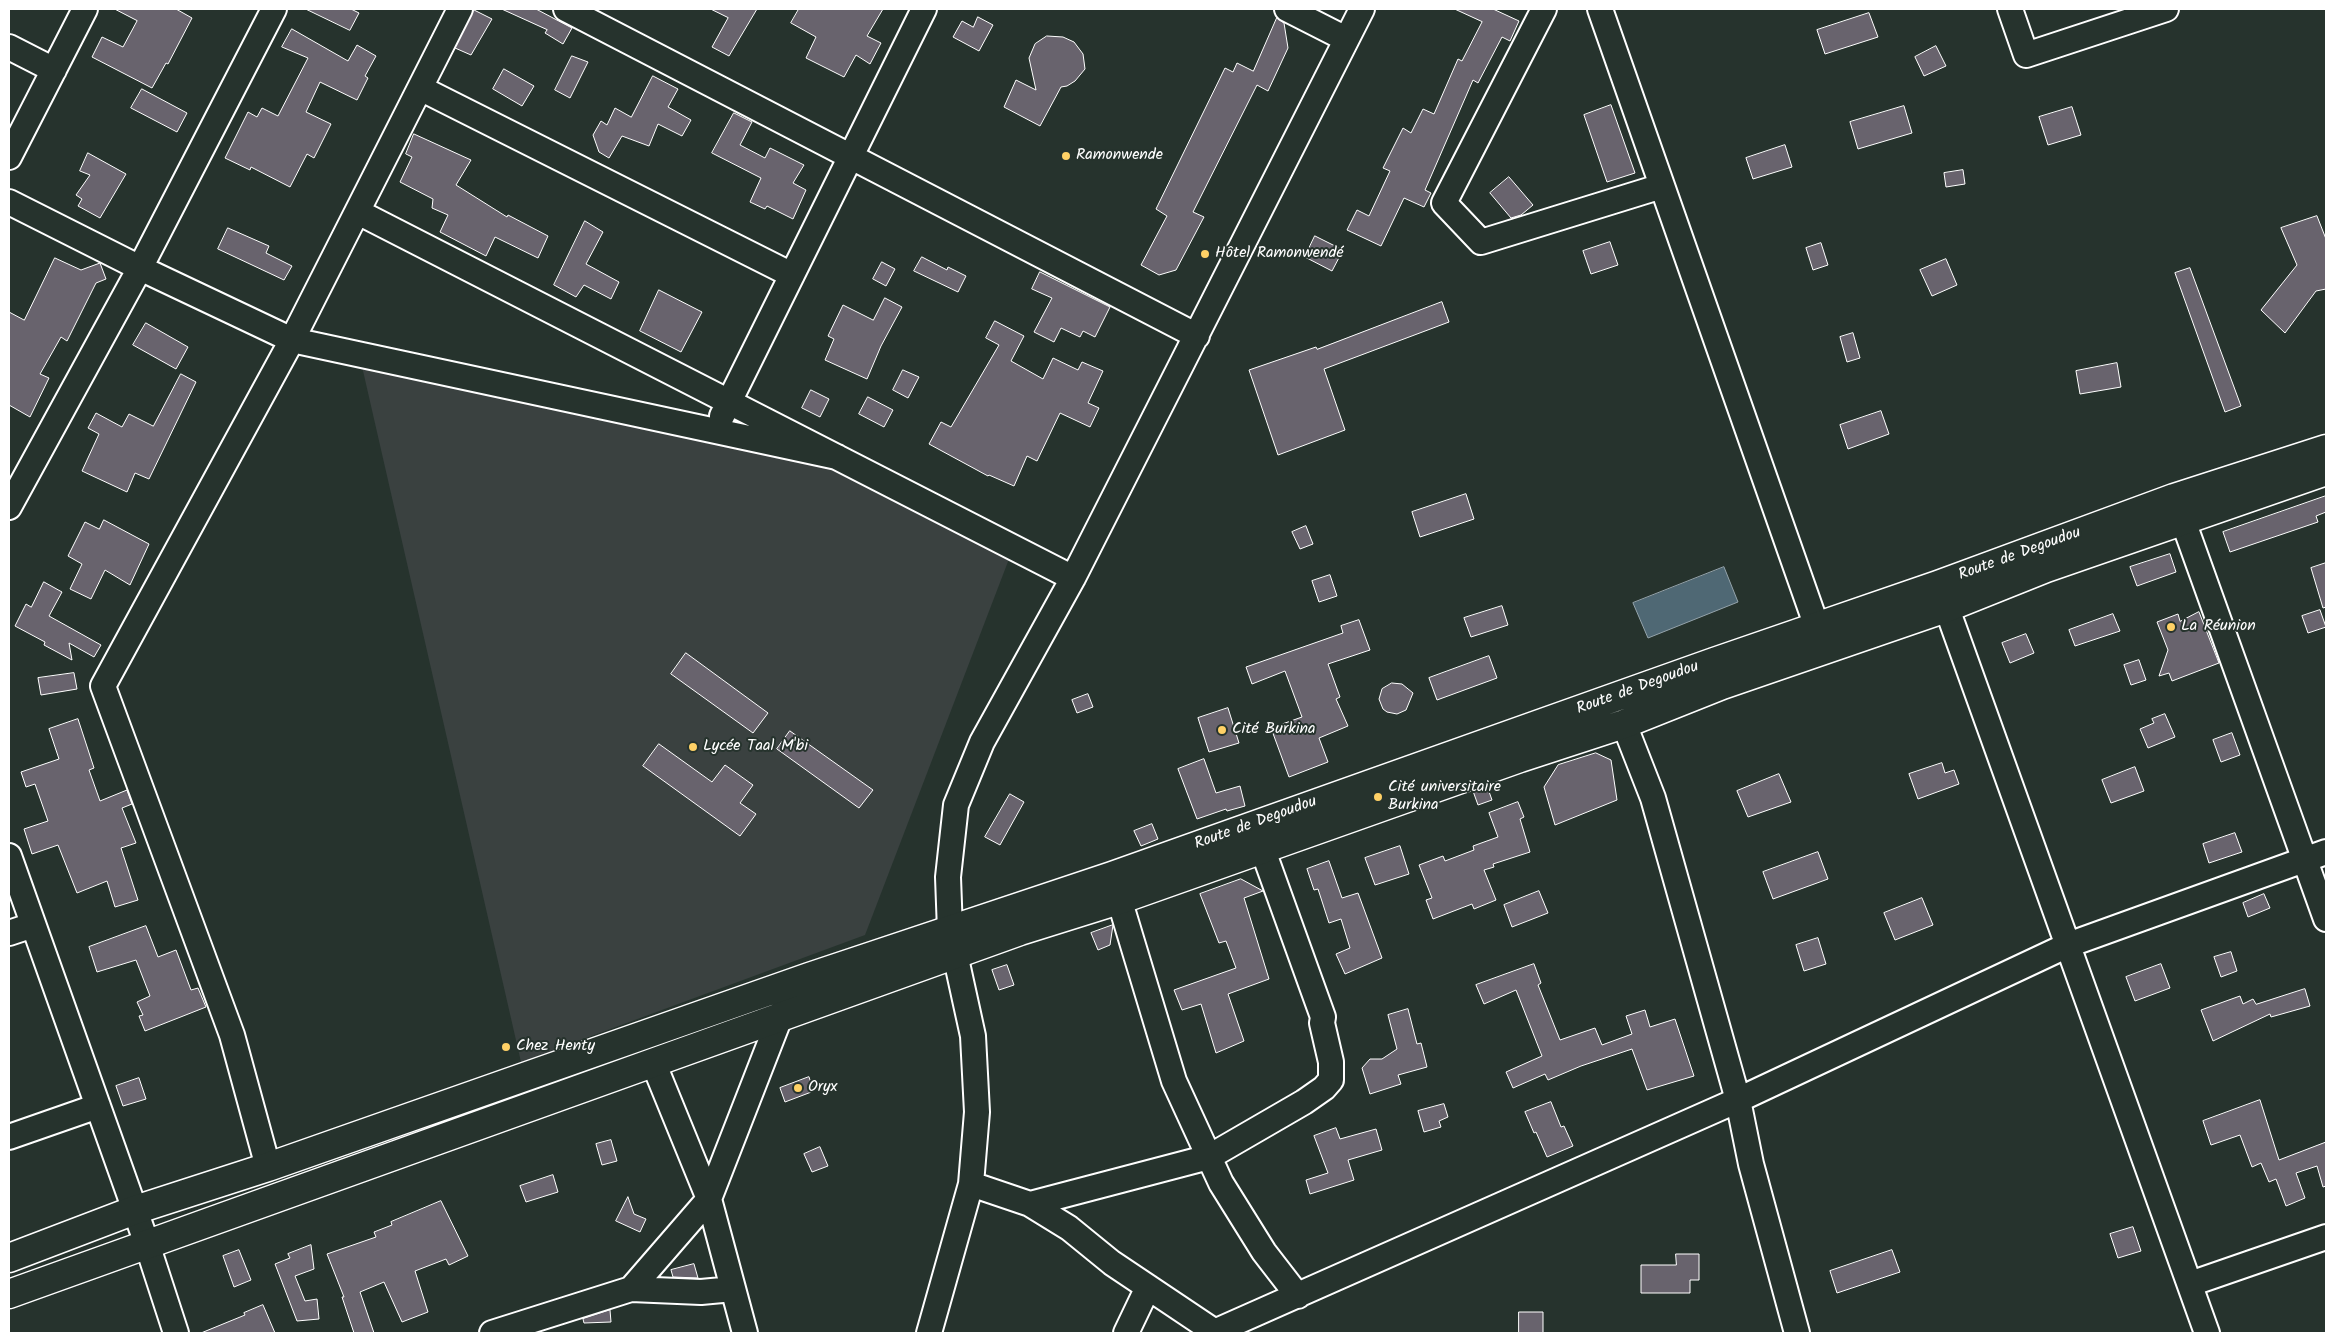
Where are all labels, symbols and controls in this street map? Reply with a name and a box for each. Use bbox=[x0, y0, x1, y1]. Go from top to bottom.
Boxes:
place label: Ramonwende bbox=[1076, 146, 1163, 166]
marker: Ramonwende bbox=[1060, 150, 1072, 162]
place label: Hôtel Ramonwendé bbox=[1215, 244, 1344, 264]
marker: Hôtel Ramonwendé bbox=[1199, 248, 1211, 260]
street label: Route de Degoudou bbox=[1956, 524, 2084, 586]
place label: La Réunion bbox=[2181, 617, 2256, 637]
marker: La Réunion bbox=[2165, 621, 2177, 633]
street label: Route de Degoudou bbox=[1574, 658, 1702, 720]
place label: Cité Burkina bbox=[1232, 720, 1316, 740]
marker: Cité Burkina bbox=[1216, 724, 1228, 736]
place label: Lycée Taal M'bi bbox=[703, 737, 808, 757]
marker: Lycée Taal M'bi bbox=[687, 741, 699, 753]
place label: Cité universitaire Burkina bbox=[1388, 778, 1501, 816]
marker: Cité universitaire Burkina bbox=[1372, 791, 1384, 803]
street label: Route de Degoudou bbox=[1192, 793, 1320, 855]
place label: Chez Henty bbox=[516, 1037, 595, 1057]
marker: Chez Henty bbox=[500, 1041, 512, 1053]
place label: Oryx bbox=[808, 1078, 837, 1098]
marker: Oryx bbox=[792, 1082, 804, 1094]

